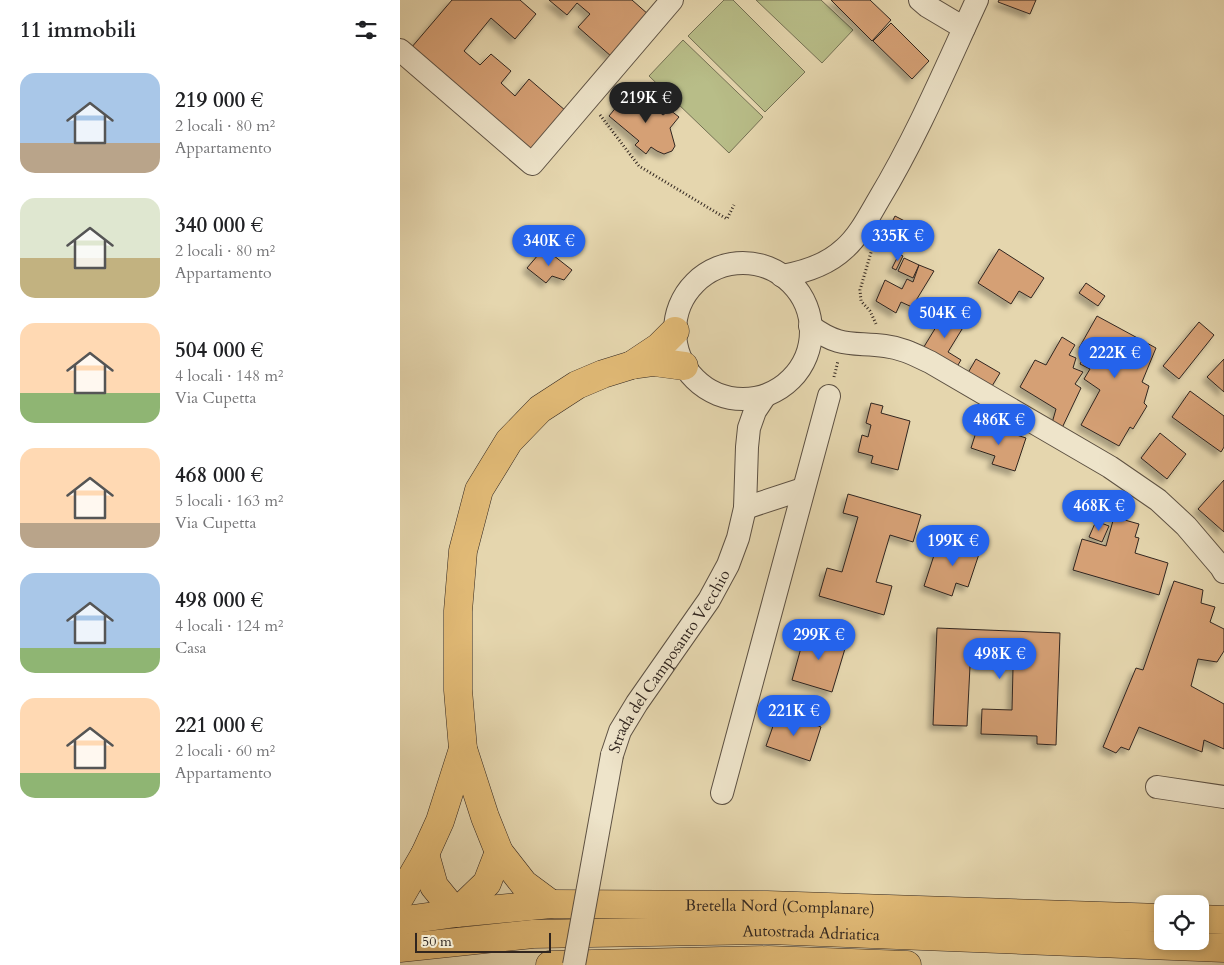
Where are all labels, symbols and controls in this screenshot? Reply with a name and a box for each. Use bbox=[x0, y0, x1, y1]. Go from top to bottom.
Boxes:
text: 11 immobili bbox=[20, 16, 136, 45]
icon: filters bbox=[352, 16, 380, 44]
pin: 219K € bbox=[605, 82, 687, 124]
text: 219 000 € bbox=[175, 86, 263, 115]
text: 219K € bbox=[620, 87, 672, 109]
icon: home bbox=[60, 93, 120, 153]
text: 2 locali · 80 m² bbox=[175, 115, 275, 137]
text: Appartamento bbox=[175, 137, 272, 159]
text: 340 000 € bbox=[175, 211, 263, 240]
icon: home bbox=[60, 218, 120, 278]
pin: 335K € bbox=[857, 220, 939, 262]
pin: 340K € bbox=[508, 224, 590, 267]
text: 335K € bbox=[872, 225, 924, 247]
text: 340K € bbox=[523, 230, 575, 252]
text: 2 locali · 80 m² bbox=[175, 240, 275, 262]
text: Appartamento bbox=[175, 262, 272, 284]
pin: 504K € bbox=[904, 296, 986, 339]
text: 504K € bbox=[919, 302, 971, 324]
text: 504 000 € bbox=[175, 336, 263, 365]
pin: 222K € bbox=[1074, 336, 1156, 379]
text: 222K € bbox=[1089, 342, 1141, 364]
icon: home bbox=[60, 343, 120, 403]
text: 4 locali · 148 m² bbox=[175, 365, 283, 387]
text: Via Cupetta bbox=[175, 387, 256, 409]
pin: 486K € bbox=[958, 404, 1040, 446]
text: 486K € bbox=[973, 409, 1025, 431]
text: 468 000 € bbox=[175, 461, 263, 490]
icon: home bbox=[60, 468, 120, 528]
text: 5 locali · 163 m² bbox=[175, 490, 283, 512]
pin: 468K € bbox=[1058, 490, 1140, 532]
text: 468K € bbox=[1073, 495, 1125, 517]
text: Via Cupetta bbox=[175, 512, 256, 534]
pin: 199K € bbox=[912, 524, 994, 567]
text: 199K € bbox=[927, 530, 979, 552]
street label: Strada del Camposanto Vecchio bbox=[603, 565, 736, 756]
text: 498 000 € bbox=[175, 586, 263, 615]
icon: home bbox=[60, 593, 120, 653]
text: 4 locali · 124 m² bbox=[175, 615, 283, 637]
pin: 299K € bbox=[778, 618, 860, 661]
text: 299K € bbox=[793, 624, 845, 646]
text: Casa bbox=[175, 637, 206, 659]
pin: 498K € bbox=[959, 638, 1041, 680]
text: 498K € bbox=[974, 643, 1026, 665]
pin: 221K € bbox=[753, 694, 835, 737]
text: 221K € bbox=[768, 700, 820, 722]
text: 221 000 € bbox=[175, 711, 263, 740]
icon: home bbox=[60, 718, 120, 778]
text: 2 locali · 60 m² bbox=[175, 740, 275, 762]
text: Appartamento bbox=[175, 762, 272, 784]
street label: Bretella Nord (Complanare) bbox=[685, 895, 875, 921]
map controls bbox=[1154, 895, 1209, 950]
button: locate bbox=[1154, 895, 1209, 950]
street label: Autostrada Adriatica bbox=[742, 920, 881, 946]
scale bar bbox=[415, 930, 551, 953]
text: 50 m bbox=[422, 932, 452, 951]

